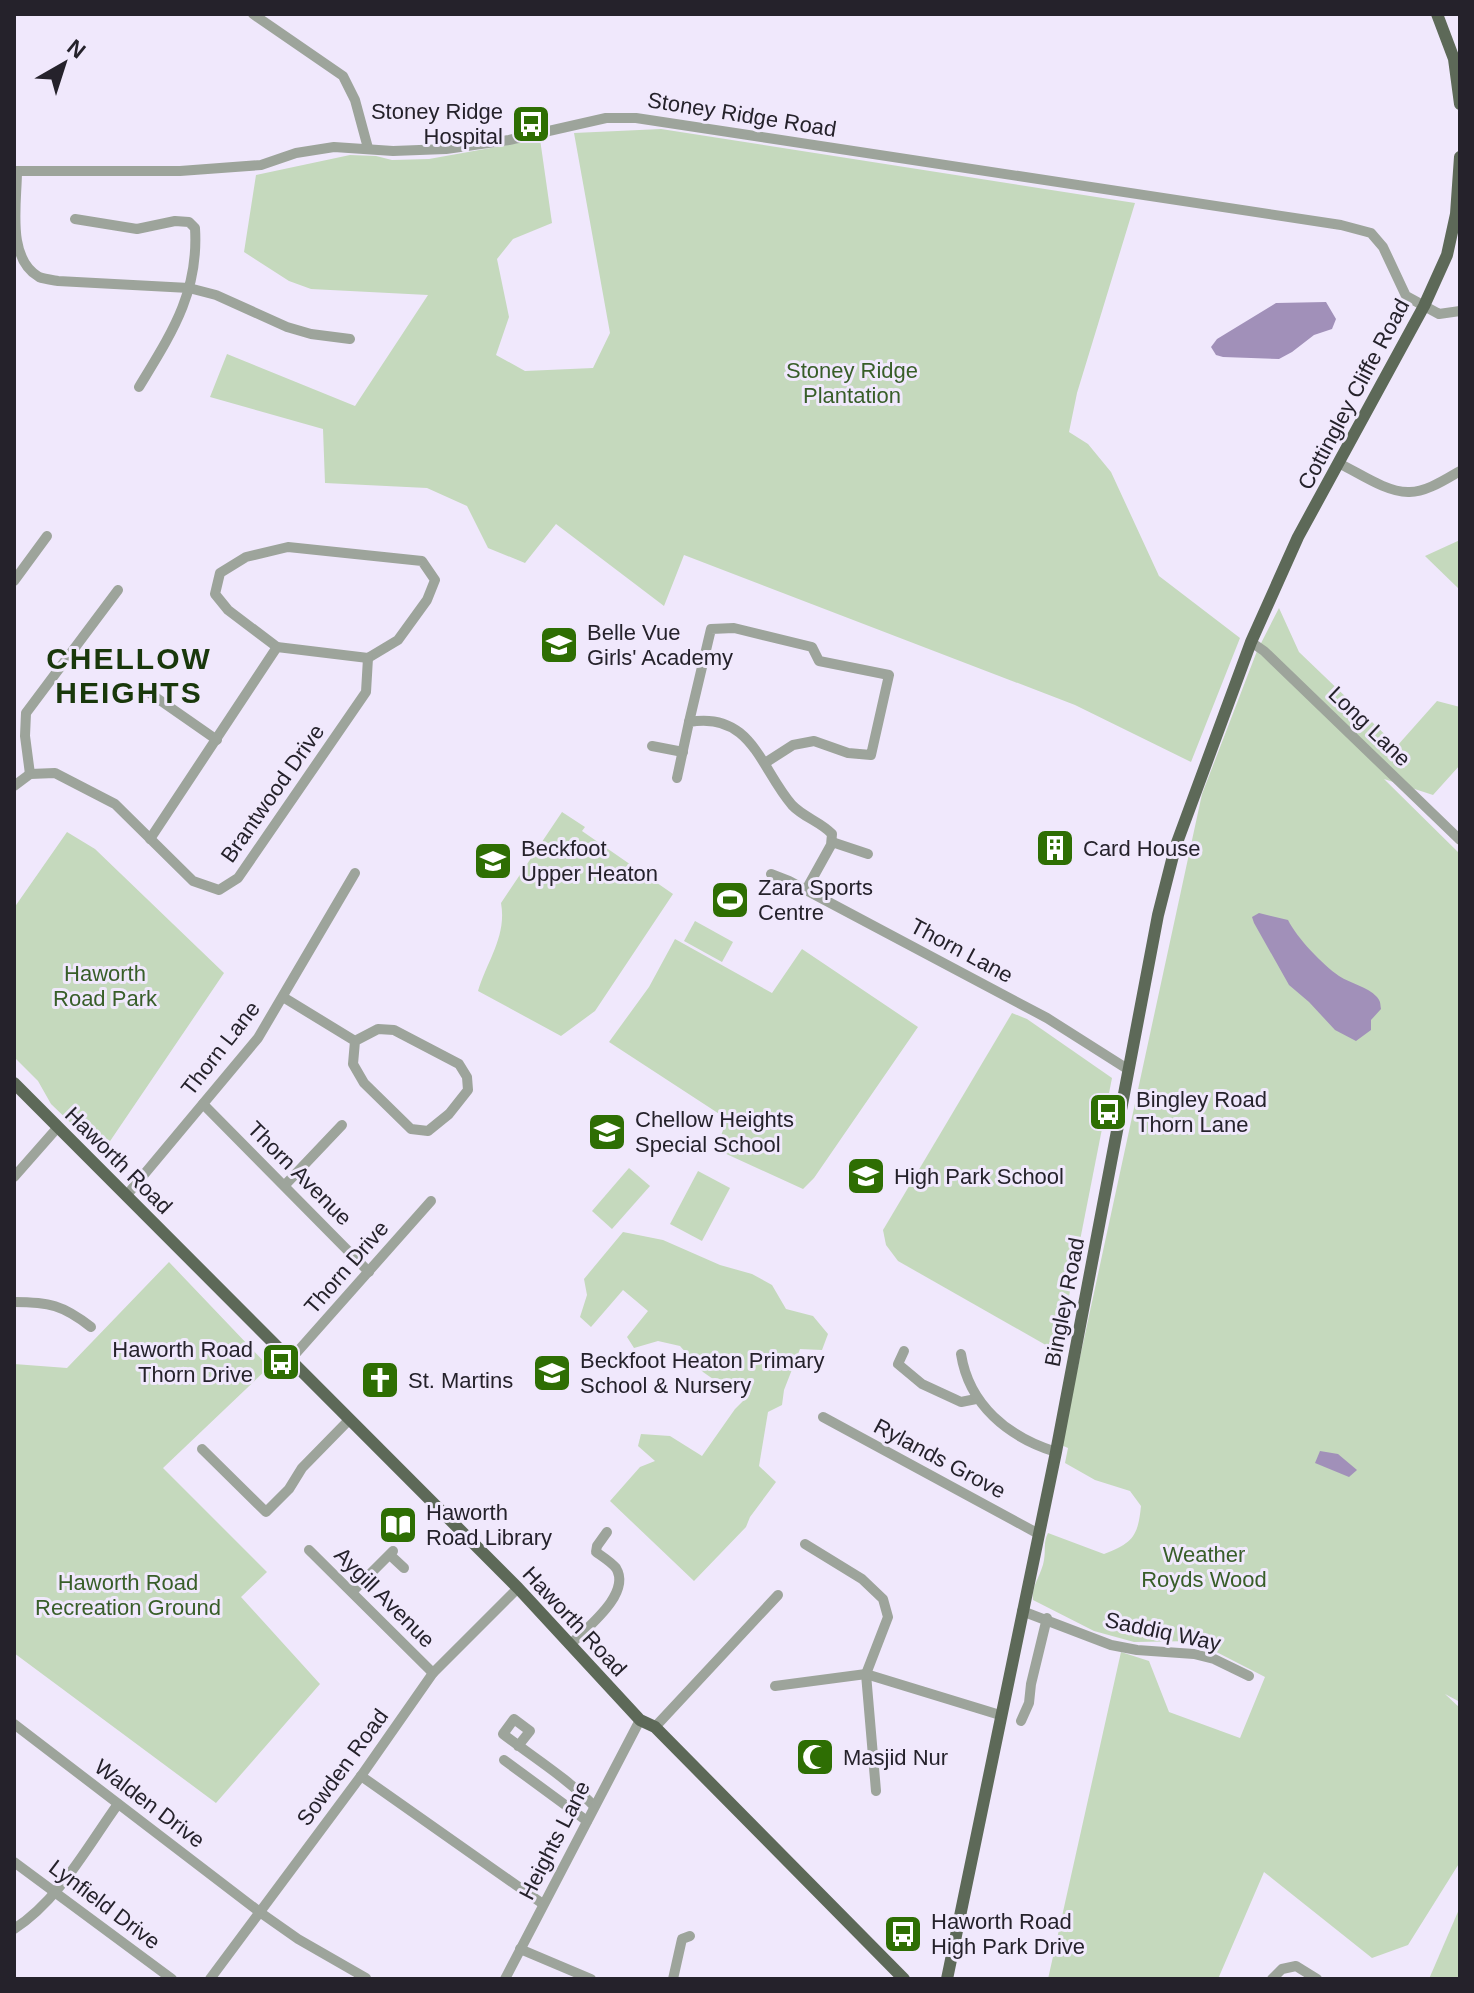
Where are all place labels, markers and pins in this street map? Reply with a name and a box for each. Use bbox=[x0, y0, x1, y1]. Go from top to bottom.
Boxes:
place label: Stoney Ridge Hospital bbox=[371, 99, 503, 149]
bus stop icon: Stoney Ridge Hospital bbox=[510, 103, 552, 145]
place label: Belle Vue Girls' Academy bbox=[587, 620, 733, 670]
school or university icon: Belle Vue Girls' Academy bbox=[538, 624, 580, 666]
building icon: Card House bbox=[1034, 827, 1076, 869]
place label: Beckfoot Upper Heaton bbox=[521, 836, 658, 886]
place label: Card House bbox=[1083, 836, 1200, 861]
school or university icon: Beckfoot Upper Heaton bbox=[472, 840, 514, 882]
place label: Zara Sports Centre bbox=[758, 875, 873, 925]
sports icon: Zara Sports Centre bbox=[709, 879, 751, 921]
place label: Bingley Road Thorn Lane bbox=[1136, 1087, 1267, 1137]
bus stop icon: Bingley Road Thorn Lane bbox=[1087, 1091, 1129, 1133]
place label: Chellow Heights Special School bbox=[635, 1107, 794, 1157]
school or university icon: Chellow Heights Special School bbox=[586, 1111, 628, 1153]
school or university icon: High Park School bbox=[845, 1155, 887, 1197]
place label: High Park School bbox=[894, 1164, 1064, 1189]
place label: Haworth Road Thorn Drive bbox=[112, 1337, 253, 1387]
bus stop icon: Haworth Road Thorn Drive bbox=[260, 1341, 302, 1383]
place label: Beckfoot Heaton Primary School & Nursery bbox=[580, 1348, 825, 1398]
school or university icon: Beckfoot Heaton Primary School & Nursery bbox=[531, 1352, 573, 1394]
church icon: St. Martins bbox=[359, 1359, 401, 1401]
place label: St. Martins bbox=[408, 1368, 513, 1393]
place label: Haworth Road Library bbox=[426, 1500, 552, 1550]
library icon: Haworth Road Library bbox=[377, 1504, 419, 1546]
mosque icon: Masjid Nur bbox=[794, 1736, 836, 1778]
place label: Masjid Nur bbox=[843, 1745, 948, 1770]
place label: Haworth Road High Park Drive bbox=[931, 1909, 1085, 1959]
bus stop icon: Haworth Road High Park Drive bbox=[882, 1913, 924, 1955]

